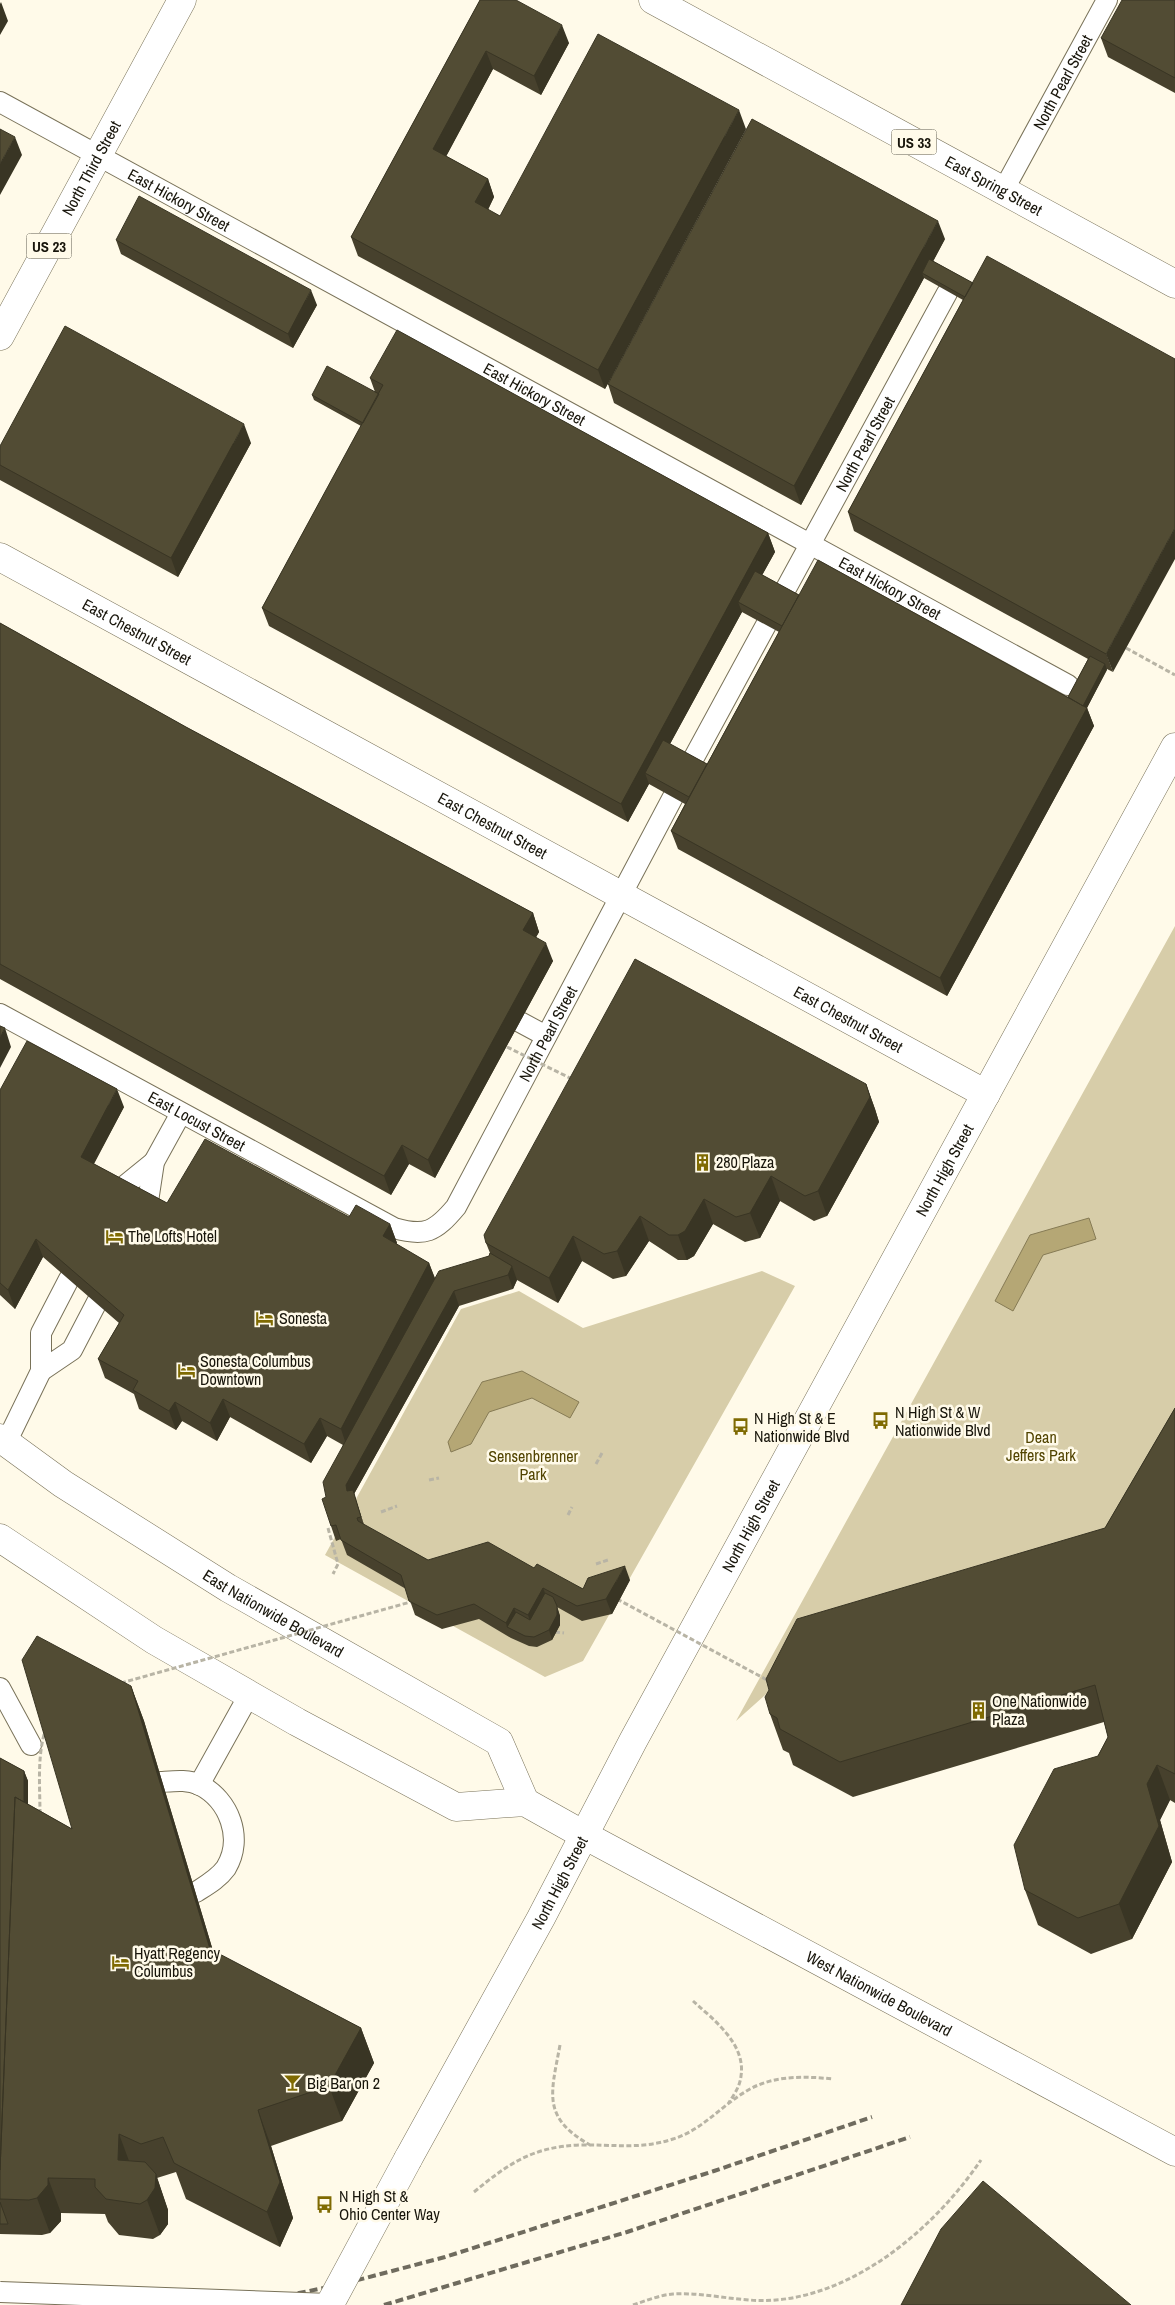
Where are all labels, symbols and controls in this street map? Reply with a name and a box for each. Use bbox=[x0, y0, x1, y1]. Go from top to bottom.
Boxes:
street label: North Pearl Street bbox=[1028, 30, 1097, 134]
street label: North Third Street bbox=[56, 116, 126, 219]
road number: US 33 bbox=[892, 130, 936, 154]
street label: East Spring Street bbox=[941, 150, 1047, 221]
street label: East Hickory Street bbox=[124, 163, 234, 237]
road number: US 23 bbox=[27, 234, 72, 258]
street label: East Hickory Street bbox=[480, 357, 590, 431]
street label: North Pearl Street bbox=[830, 392, 900, 495]
street label: East Hickory Street bbox=[835, 551, 945, 625]
street label: East Chestnut Street bbox=[79, 593, 196, 670]
street label: East Chestnut Street bbox=[434, 787, 551, 864]
street label: East Chestnut Street bbox=[790, 980, 907, 1058]
street label: North Pearl Street bbox=[513, 982, 582, 1085]
street label: East Locust Street bbox=[144, 1086, 250, 1156]
street label: North High Street bbox=[910, 1120, 979, 1220]
place label: 280 Plaza bbox=[716, 1151, 775, 1173]
building icon: 280 Plaza bbox=[692, 1152, 712, 1172]
place label: The Lofts Hotel bbox=[128, 1225, 217, 1247]
hotel icon: The Lofts Hotel bbox=[104, 1226, 124, 1246]
place label: Sonesta bbox=[279, 1307, 328, 1329]
hotel icon: Sonesta bbox=[255, 1308, 275, 1328]
place label: Sonesta Columbus Downtown bbox=[200, 1350, 311, 1390]
hotel icon: Sonesta Columbus Downtown bbox=[176, 1360, 196, 1380]
place label: N High St & W Nationwide Blvd bbox=[895, 1401, 991, 1441]
place label: N High St & E Nationwide Blvd bbox=[754, 1407, 850, 1447]
bus stop icon: N High St & W Nationwide Blvd bbox=[871, 1411, 891, 1431]
bus stop icon: N High St & E Nationwide Blvd bbox=[730, 1417, 750, 1437]
park label: Dean Jeffers Park bbox=[1006, 1426, 1076, 1466]
park label: Sensenbrenner Park bbox=[488, 1445, 578, 1485]
street label: North High Street bbox=[716, 1475, 785, 1576]
street label: East Nationwide Boulevard bbox=[199, 1564, 348, 1663]
place label: One Nationwide Plaza bbox=[992, 1690, 1087, 1730]
building icon: One Nationwide Plaza bbox=[968, 1700, 988, 1720]
street label: North High Street bbox=[526, 1832, 593, 1933]
place label: Hyatt Regency Columbus bbox=[134, 1942, 220, 1982]
street label: West Nationwide Boulevard bbox=[802, 1945, 956, 2041]
hotel icon: Hyatt Regency Columbus bbox=[110, 1952, 130, 1972]
place label: Big Bar on 2 bbox=[307, 2072, 380, 2094]
bar icon: Big Bar on 2 bbox=[283, 2073, 303, 2093]
place label: N High St & Ohio Center Way bbox=[339, 2185, 440, 2225]
bus stop icon: N High St & Ohio Center Way bbox=[315, 2195, 335, 2215]

